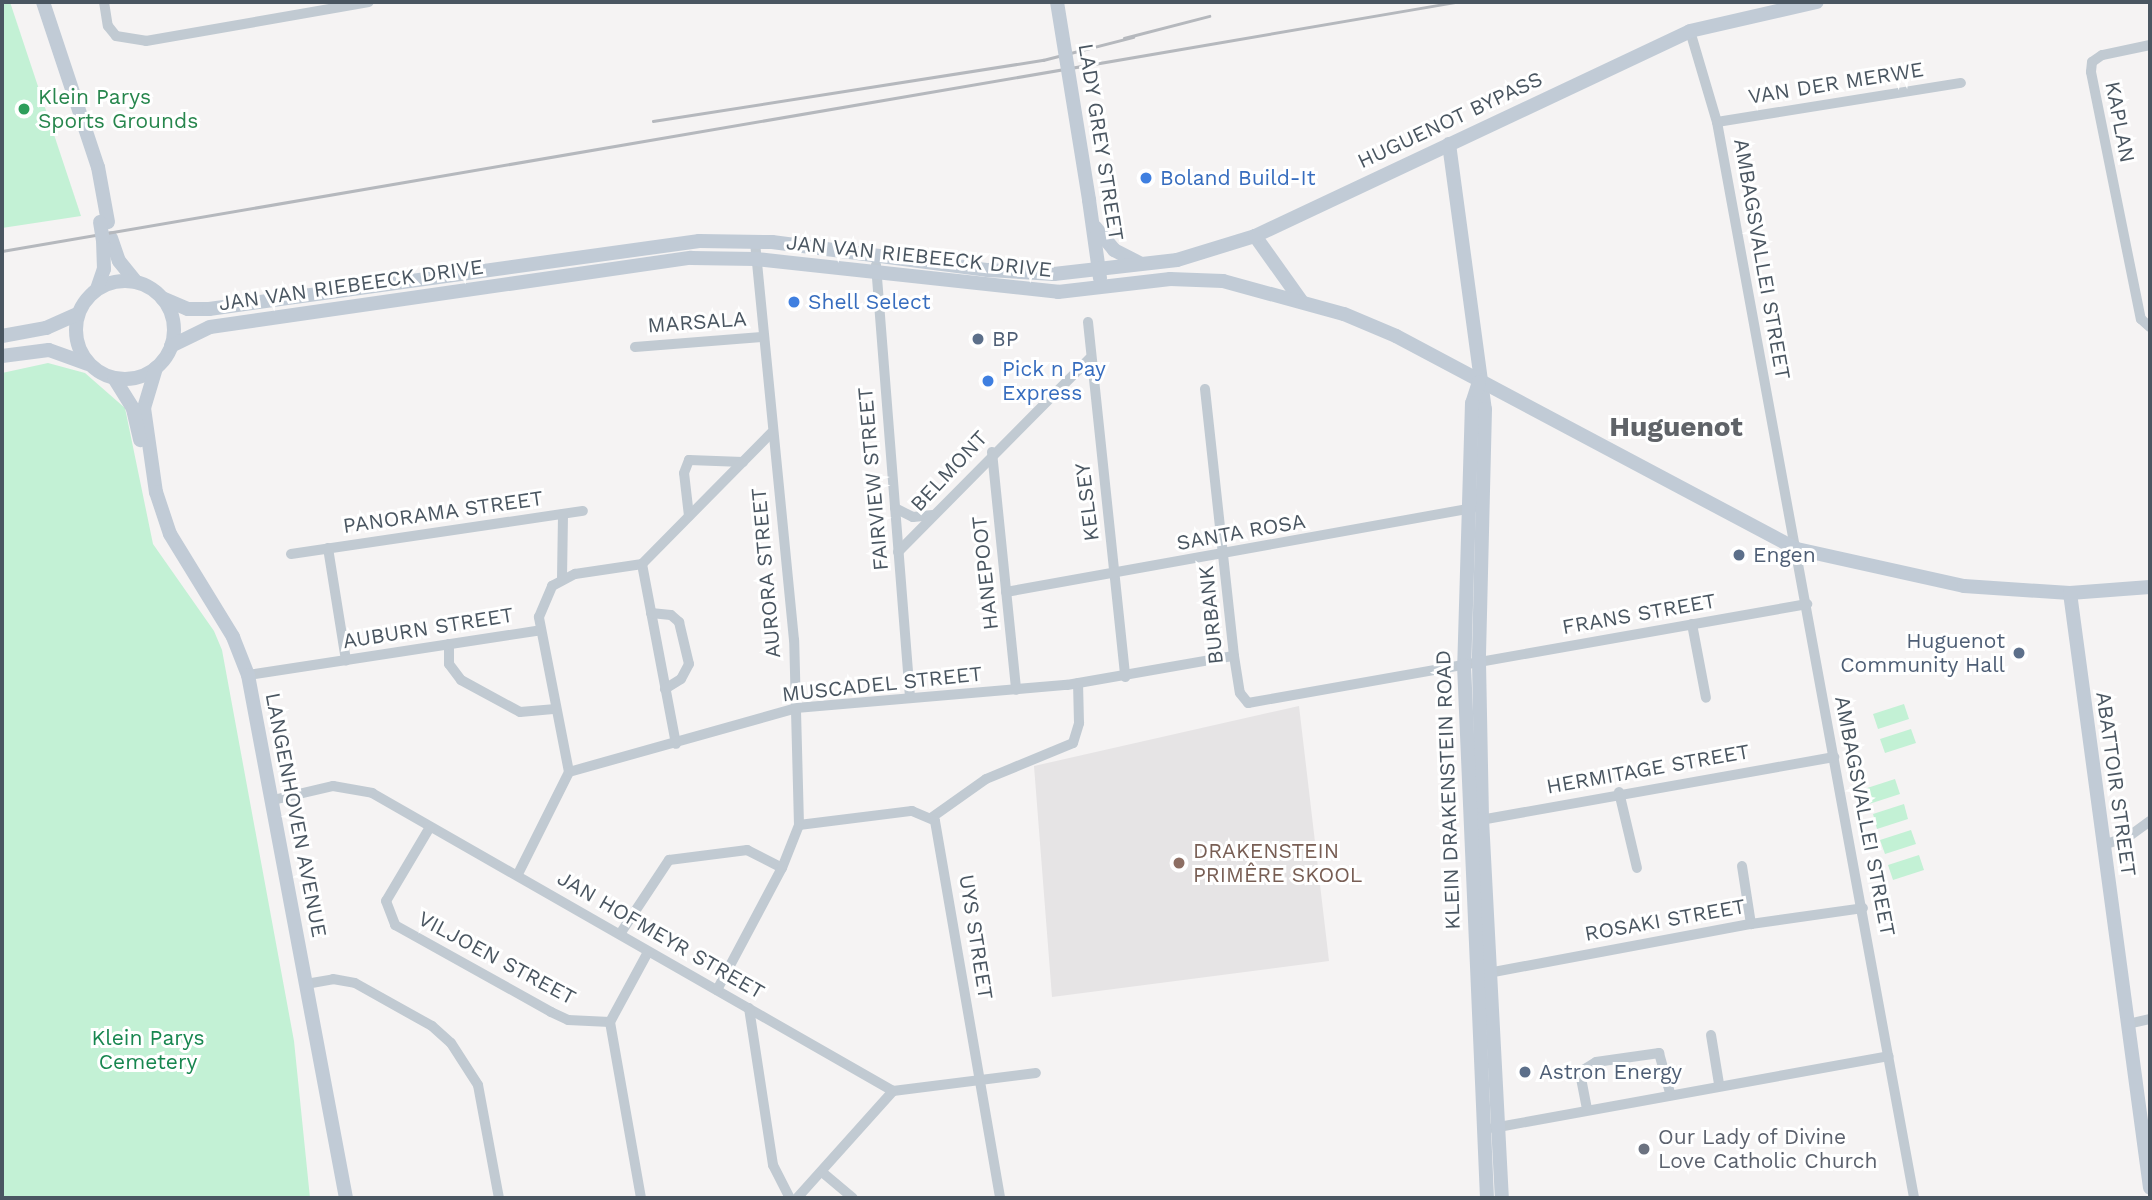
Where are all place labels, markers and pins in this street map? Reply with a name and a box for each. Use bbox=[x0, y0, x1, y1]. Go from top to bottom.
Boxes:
place label: Klein Parys Sports Grounds bbox=[38, 84, 198, 134]
marker: Klein Parys Sports Grounds bbox=[16, 101, 32, 117]
place label: Boland Build-It bbox=[1160, 165, 1316, 191]
marker: Boland Build-It bbox=[1138, 170, 1154, 186]
place label: Shell Select bbox=[808, 289, 931, 315]
marker: Shell Select bbox=[786, 294, 802, 310]
place label: BP bbox=[992, 326, 1019, 352]
marker: BP bbox=[970, 331, 986, 347]
place label: Pick n Pay Express bbox=[1002, 356, 1106, 406]
marker: Pick n Pay Express bbox=[980, 373, 996, 389]
place label: Engen bbox=[1753, 542, 1816, 568]
marker: Engen bbox=[1731, 547, 1747, 563]
place label: Huguenot Community Hall bbox=[1840, 628, 2005, 678]
marker: Huguenot Community Hall bbox=[2011, 645, 2027, 661]
place label: DRAKENSTEIN PRIMÊRE SKOOL bbox=[1193, 838, 1362, 888]
marker: DRAKENSTEIN PRIMÊRE SKOOL bbox=[1171, 855, 1187, 871]
place label: Astron Energy bbox=[1539, 1059, 1682, 1085]
marker: Astron Energy bbox=[1517, 1064, 1533, 1080]
place label: Our Lady of Divine Love Catholic Church bbox=[1658, 1124, 1878, 1174]
marker: Our Lady of Divine Love Catholic Church bbox=[1636, 1141, 1652, 1157]

